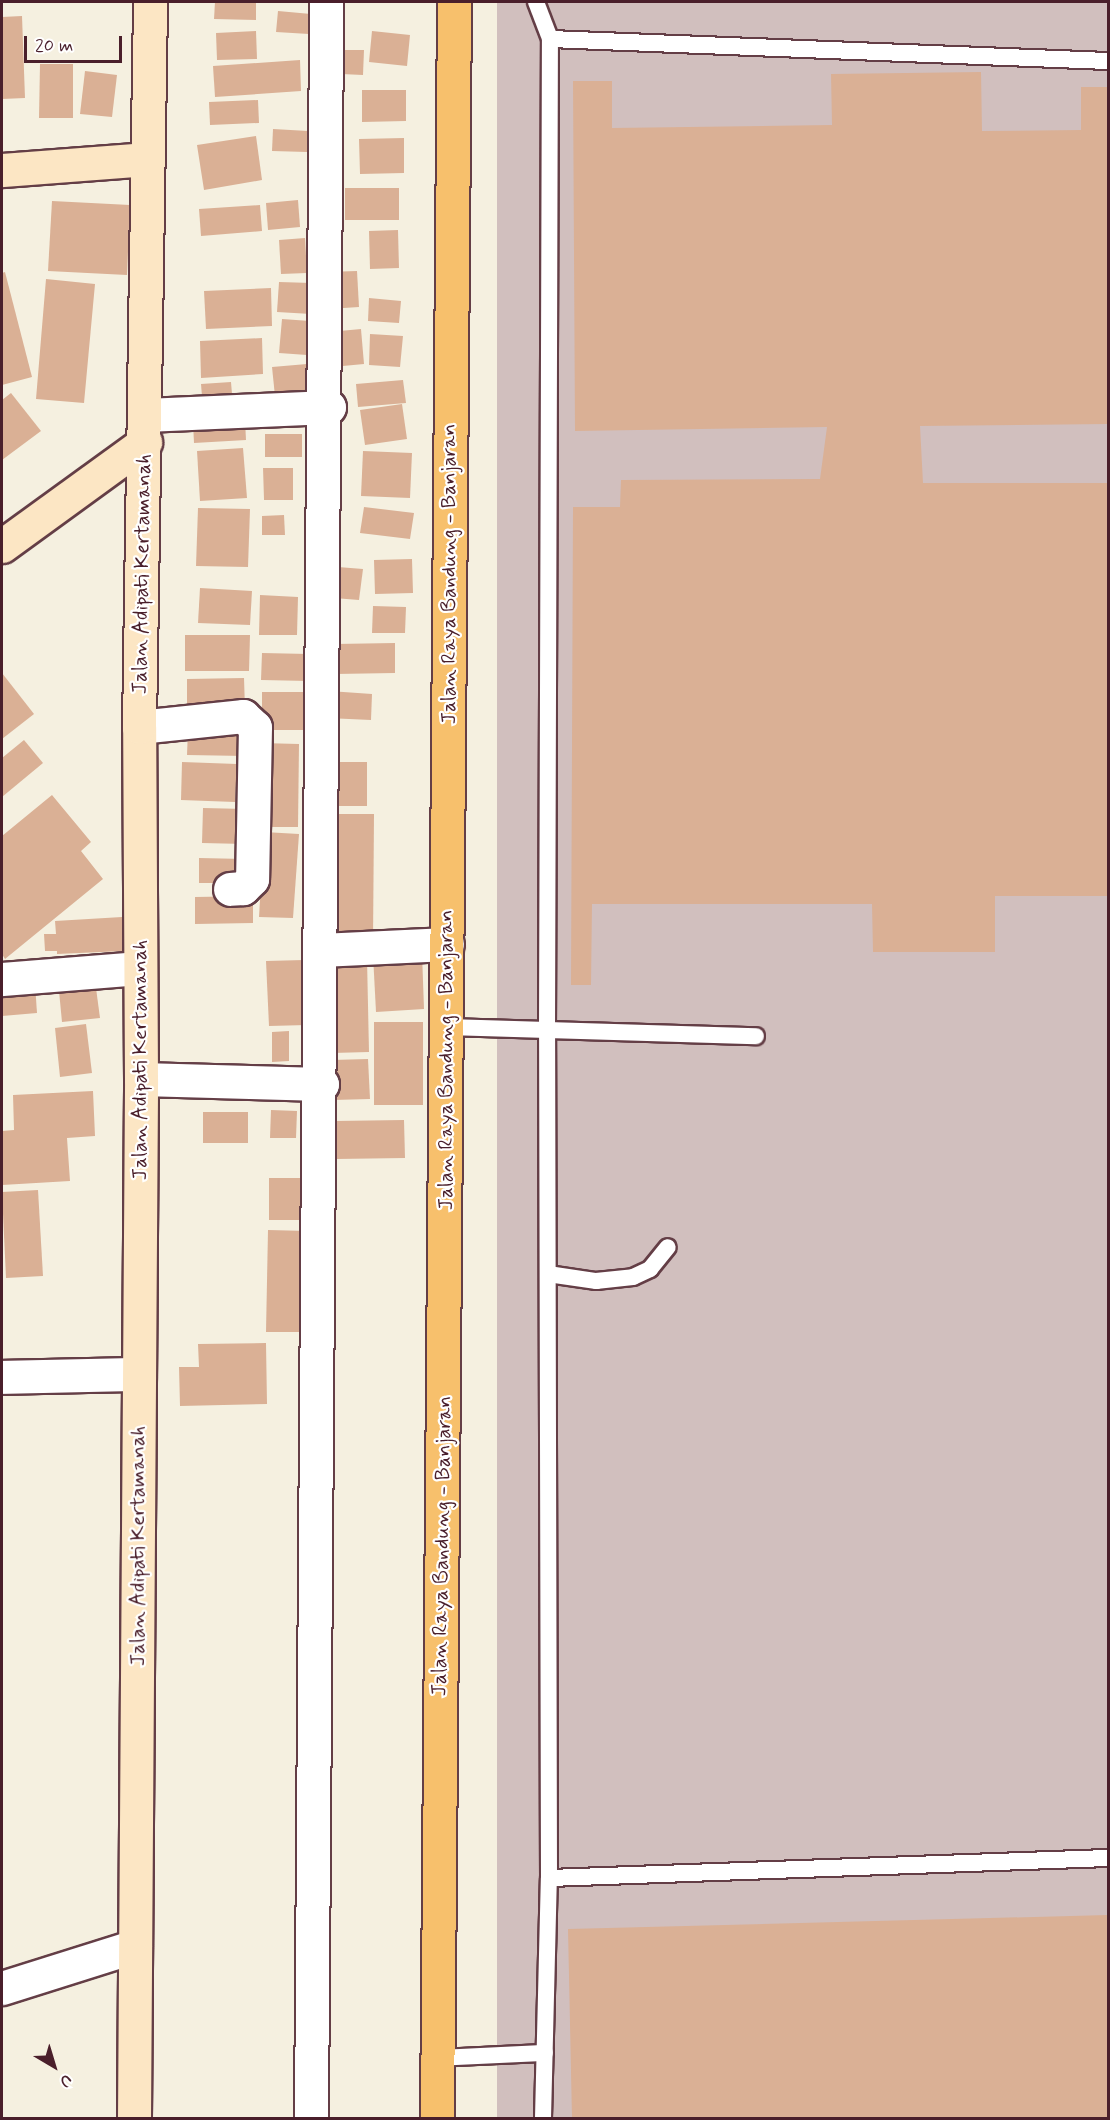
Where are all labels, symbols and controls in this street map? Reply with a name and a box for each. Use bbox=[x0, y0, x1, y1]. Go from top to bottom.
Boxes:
scale bar bbox=[27, 24, 124, 62]
text: 20 m bbox=[35, 34, 73, 58]
street label: Jalan Raya Bandung - Banjaran bbox=[436, 429, 462, 719]
street label: Jalan Adipati Kertamanah bbox=[127, 452, 157, 696]
street label: Jalan Raya Bandung - Banjaran bbox=[433, 915, 459, 1205]
street label: Jalan Adipati Kertamanah bbox=[127, 939, 153, 1181]
street label: Jalan Raya Bandung - Banjaran bbox=[427, 1401, 457, 1691]
street label: Jalan Adipati Kertamanah bbox=[125, 1425, 151, 1667]
north arrow bbox=[24, 2036, 84, 2096]
text: U bbox=[55, 2069, 76, 2092]

